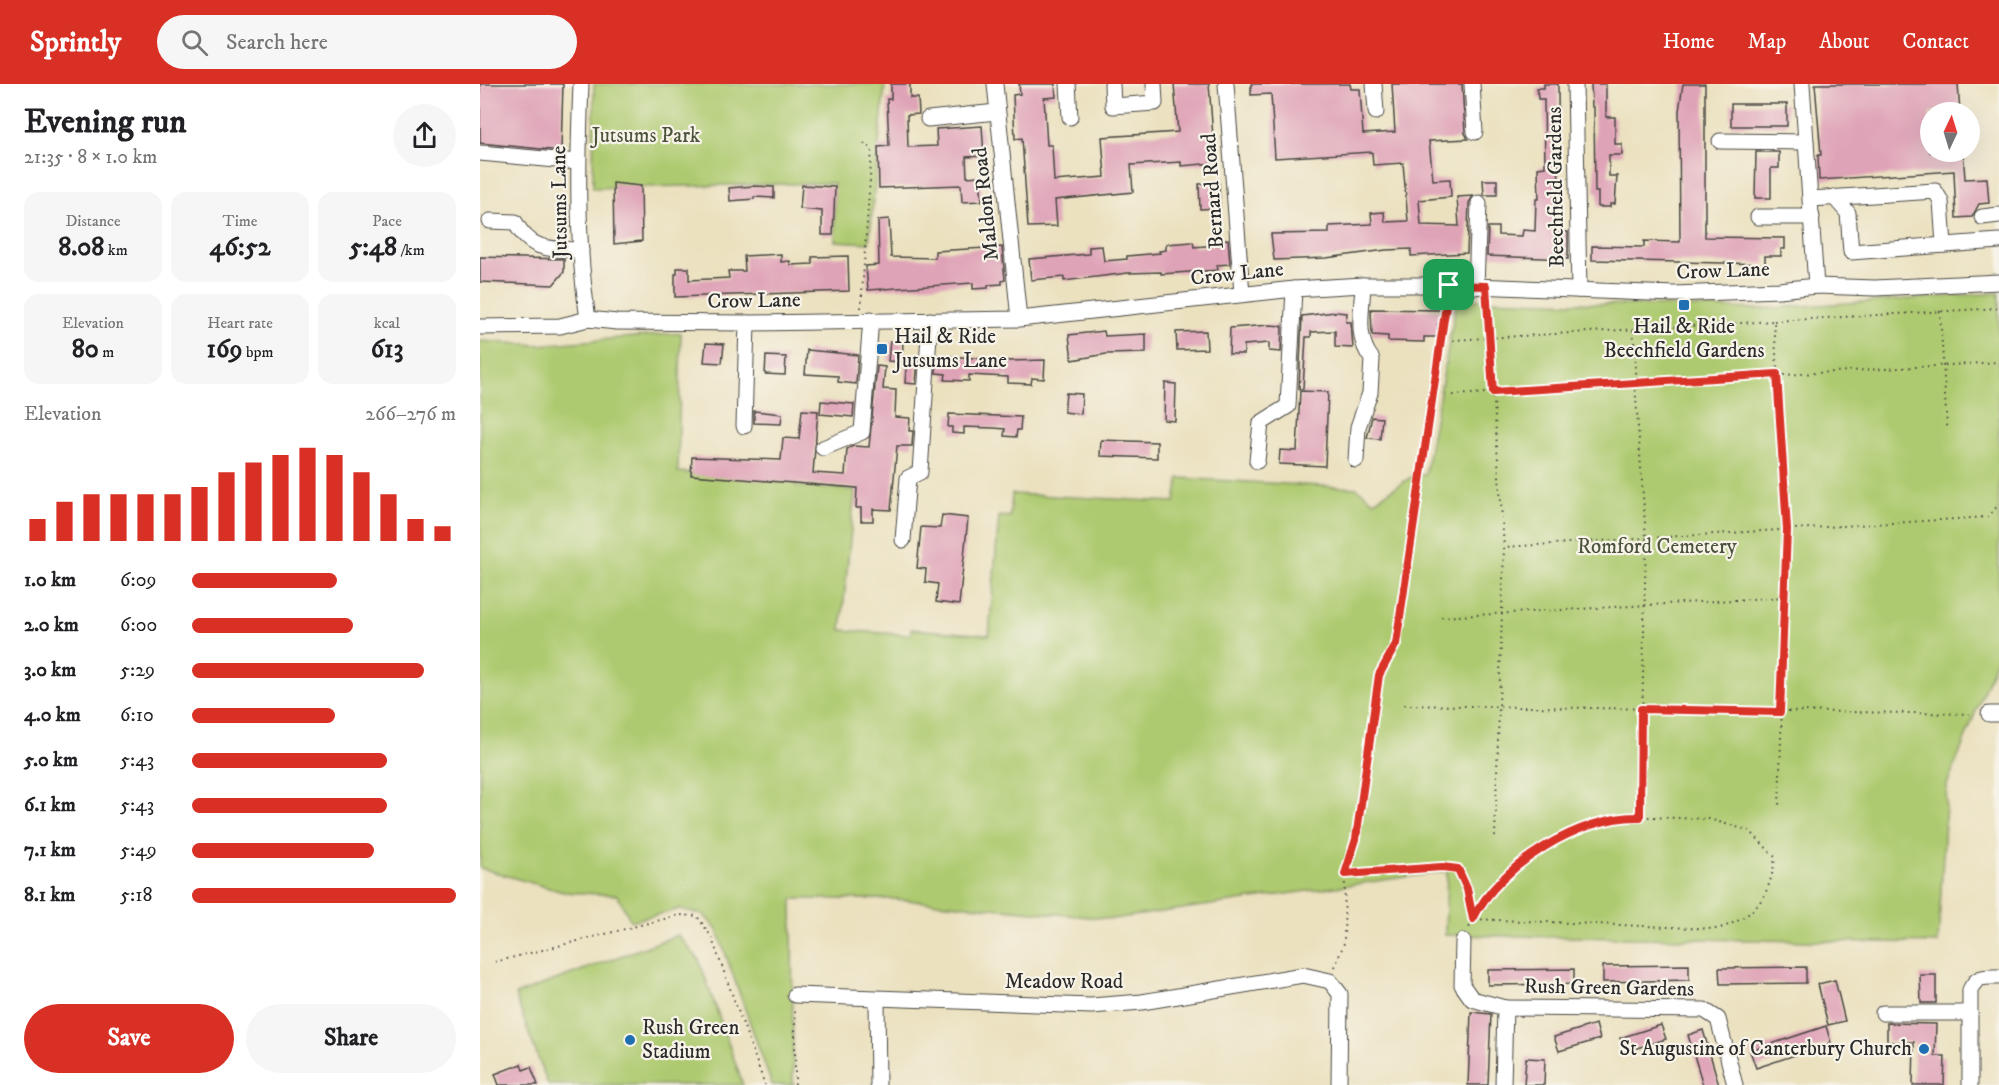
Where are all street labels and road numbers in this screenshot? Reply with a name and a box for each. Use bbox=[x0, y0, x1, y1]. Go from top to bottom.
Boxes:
street label: Beechfield Gardens bbox=[1542, 106, 1570, 268]
street label: Bernard Road bbox=[1196, 132, 1230, 250]
street label: Jutsums Lane bbox=[546, 145, 574, 261]
street label: Maldon Road bbox=[967, 145, 1005, 262]
street label: Crow Lane bbox=[1189, 256, 1285, 292]
street label: Crow Lane bbox=[1676, 256, 1770, 286]
street label: Crow Lane bbox=[707, 287, 801, 315]
street label: Meadow Road bbox=[1005, 969, 1124, 995]
street label: Rush Green Gardens bbox=[1524, 974, 1694, 1002]

